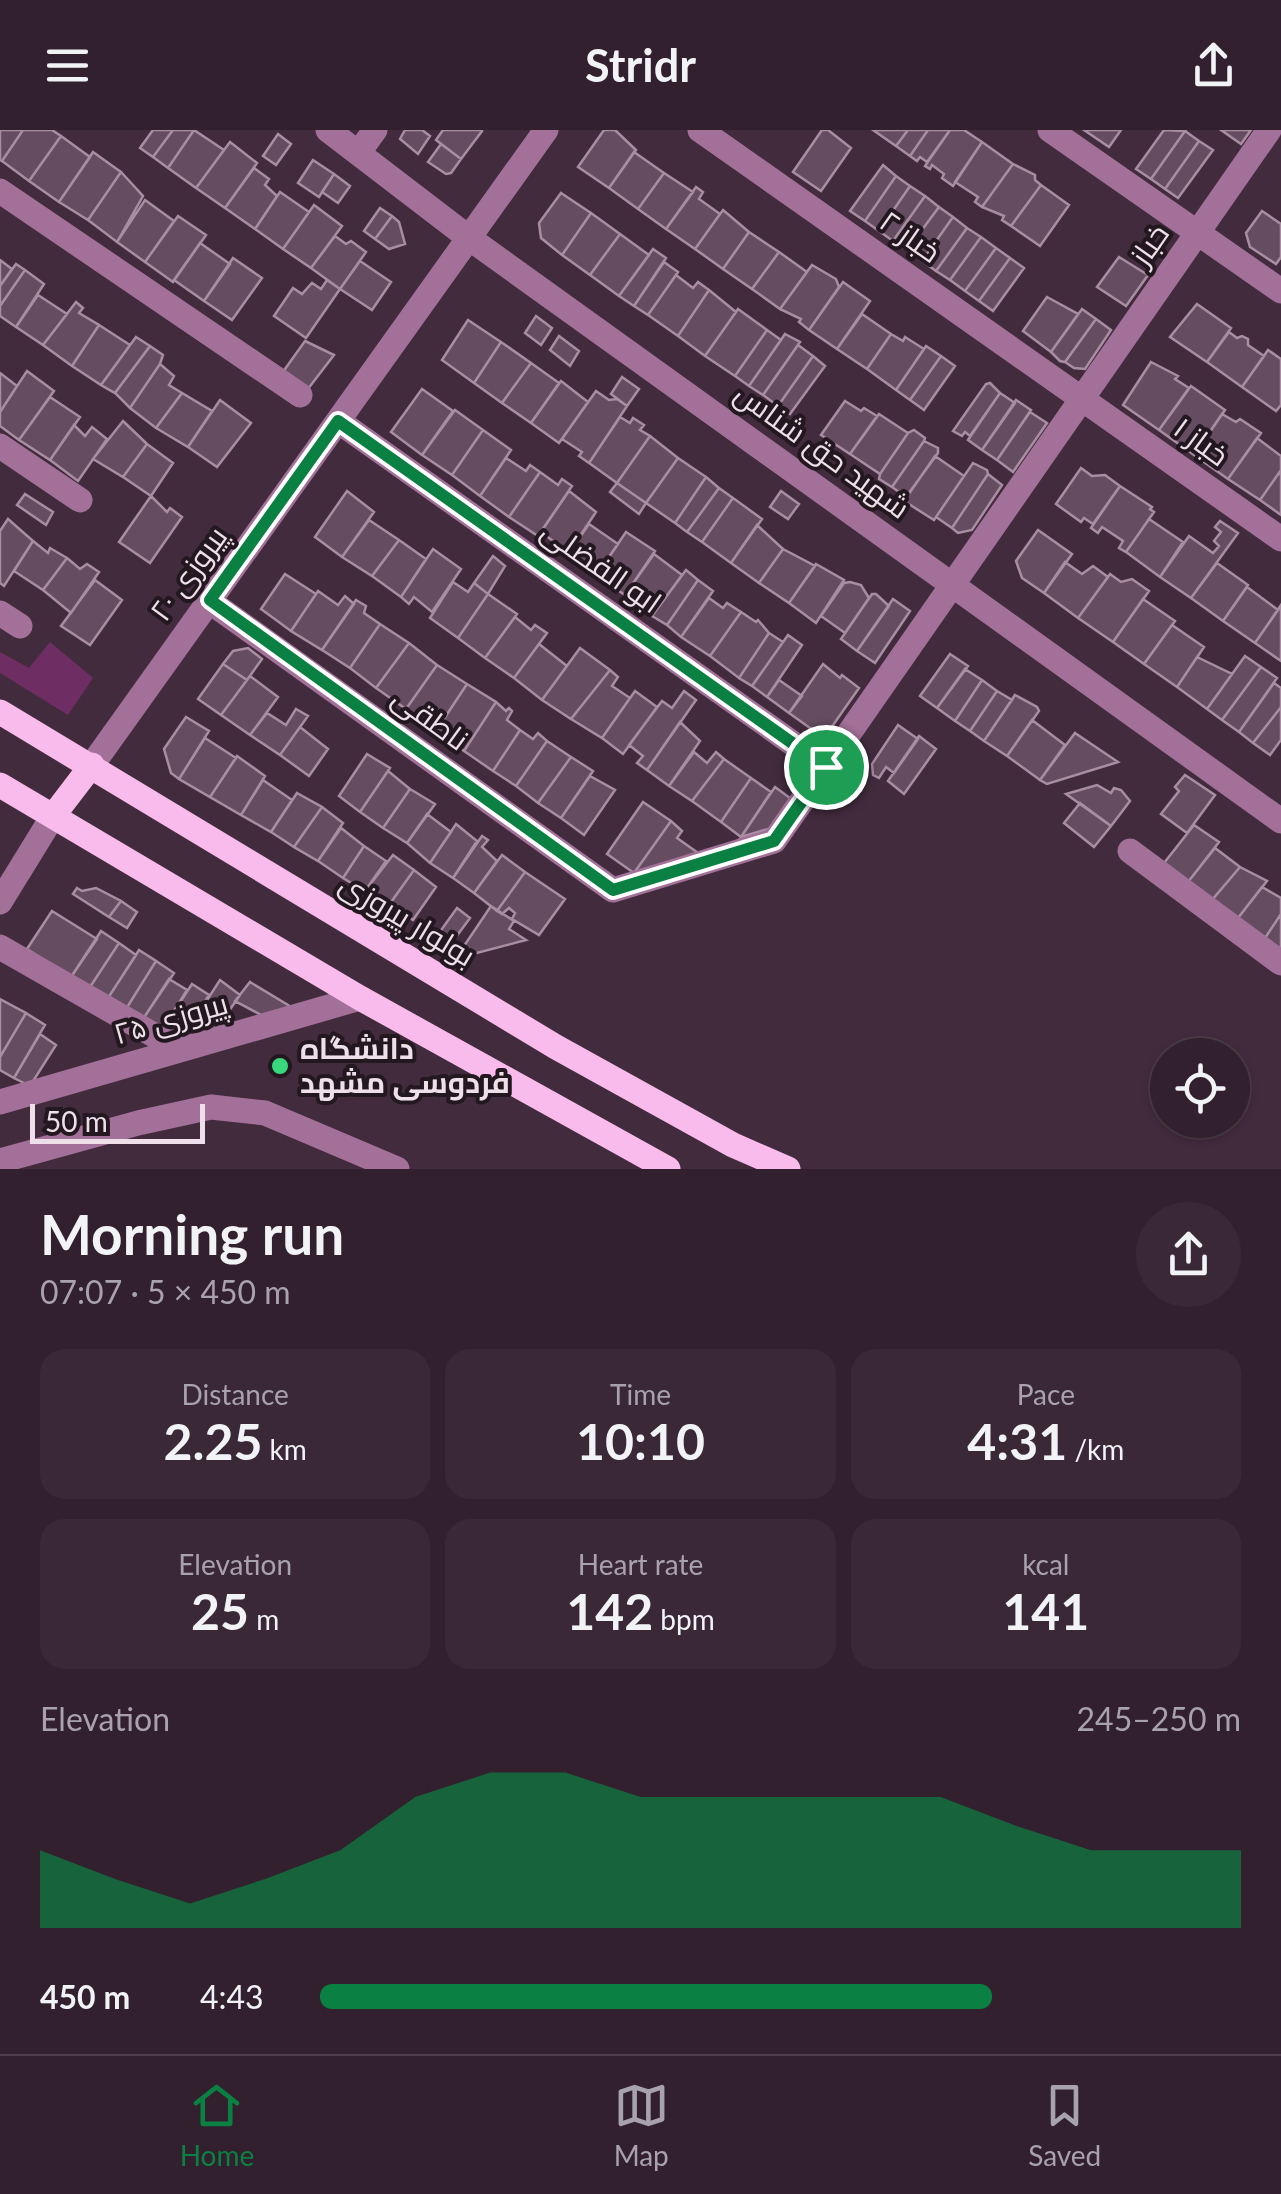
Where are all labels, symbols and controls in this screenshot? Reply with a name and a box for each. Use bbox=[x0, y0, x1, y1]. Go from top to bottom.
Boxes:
icon: menu bbox=[40, 38, 95, 93]
text: Stridr bbox=[585, 38, 696, 92]
icon: share bbox=[1186, 38, 1241, 93]
street label: خباز ۲ bbox=[873, 202, 948, 270]
street label: خباز bbox=[1120, 216, 1176, 274]
street label: شهید حق شناس bbox=[728, 374, 918, 526]
street label: خباز ۱ bbox=[1167, 408, 1237, 473]
street label: ابو الفضلی bbox=[534, 511, 669, 621]
street label: پیروزی ۲۰ bbox=[141, 519, 236, 629]
street label: ناطقی bbox=[385, 678, 476, 758]
pin bbox=[784, 725, 869, 810]
icon: arrive bbox=[799, 740, 854, 795]
street label: بولوار پیروزی bbox=[332, 864, 482, 975]
street label: پیروزی ۲۵ bbox=[109, 984, 232, 1053]
place label: دانشگاه فردوسی مشهد bbox=[300, 1029, 510, 1101]
map controls bbox=[1150, 1038, 1250, 1138]
button: locate bbox=[1150, 1038, 1250, 1138]
marker: دانشگاه فردوسی مشهد bbox=[269, 1055, 291, 1077]
scale bar bbox=[30, 1099, 205, 1144]
text: 50 m bbox=[45, 1104, 108, 1138]
text: Morning run bbox=[40, 1201, 344, 1267]
button: share bbox=[1136, 1202, 1241, 1307]
text: 07:07 · 5 × 450 m bbox=[40, 1272, 291, 1311]
text: Distance bbox=[181, 1377, 289, 1411]
text: Time bbox=[610, 1377, 671, 1411]
text: Pace bbox=[1017, 1377, 1075, 1411]
text: 2.25 bbox=[164, 1411, 262, 1471]
text: 10:10 bbox=[576, 1411, 705, 1471]
text: 4:31 bbox=[967, 1411, 1067, 1471]
text: km bbox=[262, 1432, 307, 1466]
text: /km bbox=[1067, 1432, 1124, 1466]
text: Elevation bbox=[178, 1547, 292, 1581]
text: Heart rate bbox=[578, 1547, 703, 1581]
text: kcal bbox=[1022, 1547, 1069, 1581]
text: 25 bbox=[191, 1581, 249, 1641]
text: 142 bbox=[566, 1581, 653, 1641]
text: 141 bbox=[1002, 1581, 1089, 1641]
text: m bbox=[249, 1602, 279, 1636]
text: bpm bbox=[653, 1602, 715, 1636]
text: Elevation bbox=[40, 1699, 170, 1738]
text: 245–250 m bbox=[1077, 1699, 1241, 1738]
text: 450 m bbox=[40, 1977, 130, 2016]
text: 4:43 bbox=[200, 1977, 264, 2016]
tab: Home bbox=[180, 2078, 254, 2172]
tab: Map bbox=[614, 2078, 669, 2172]
tab: Saved bbox=[1028, 2078, 1101, 2172]

